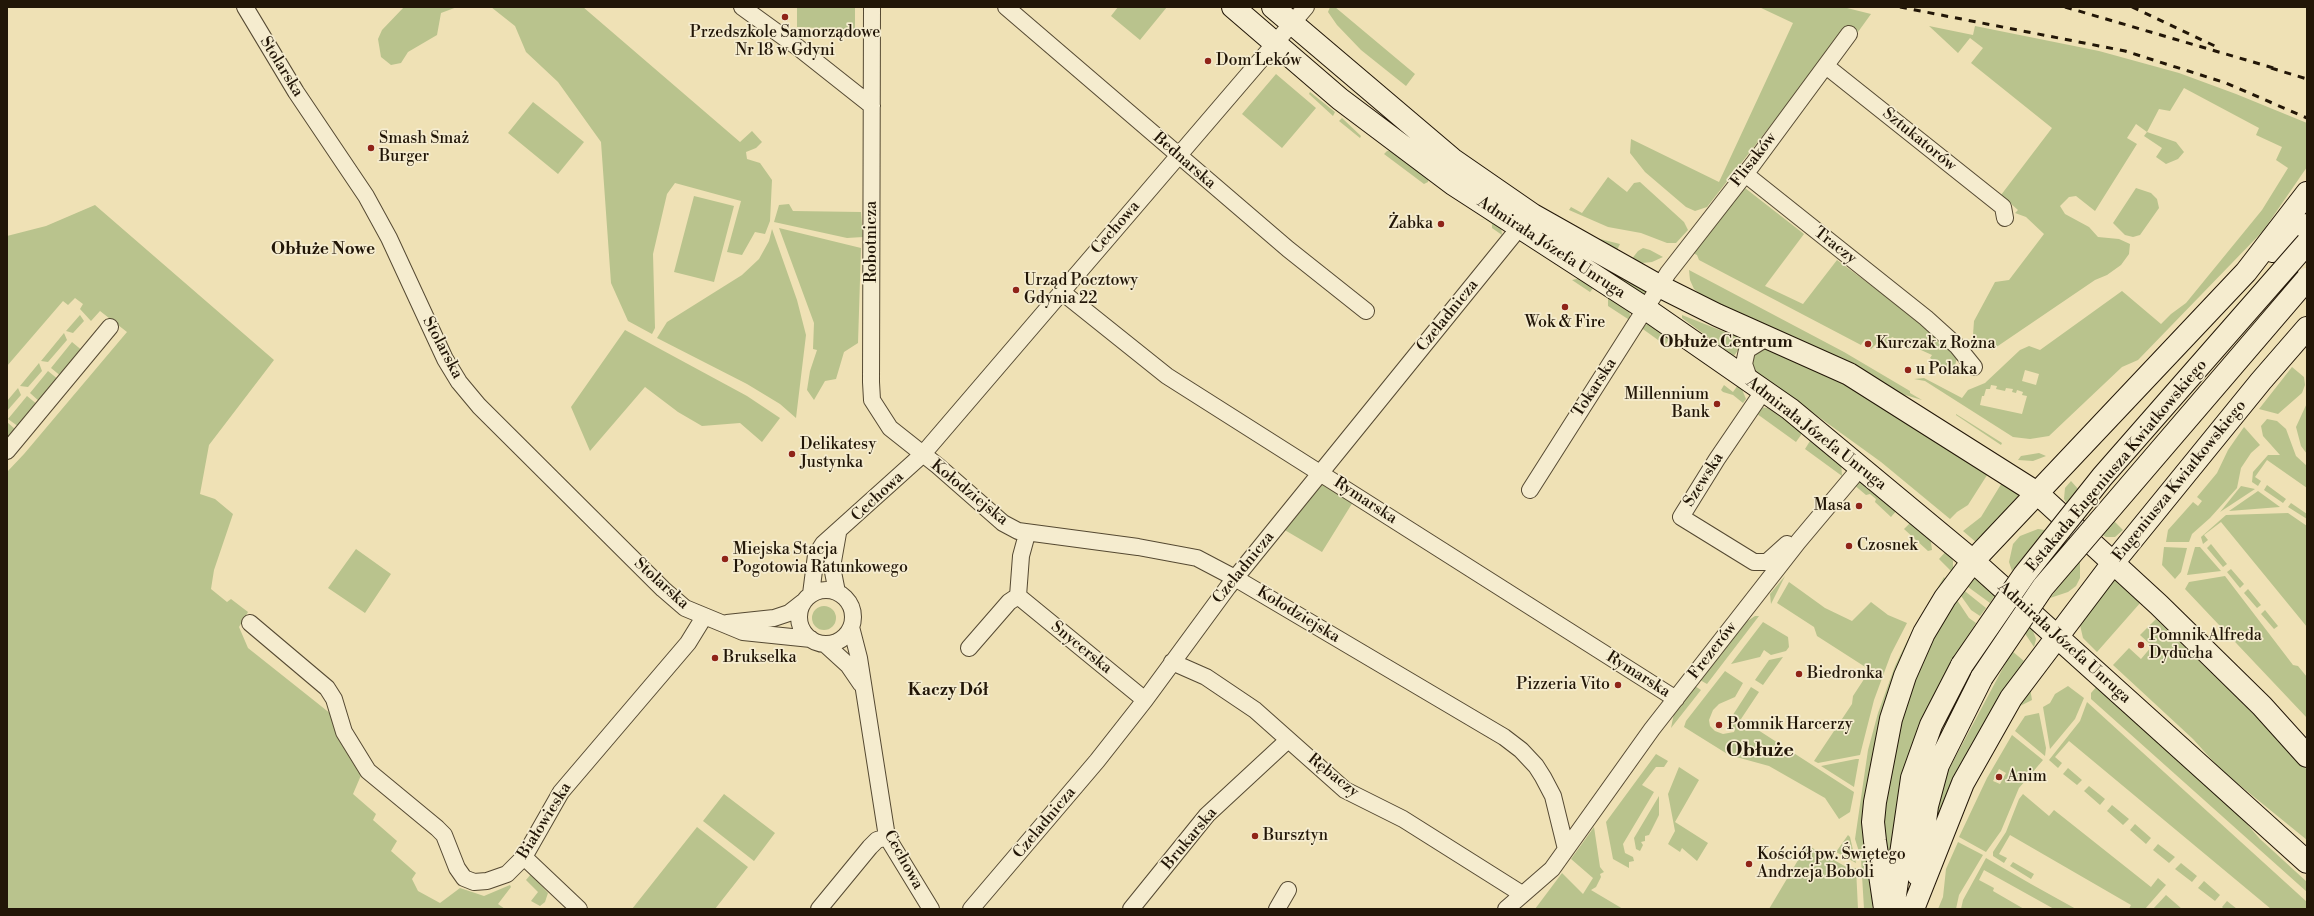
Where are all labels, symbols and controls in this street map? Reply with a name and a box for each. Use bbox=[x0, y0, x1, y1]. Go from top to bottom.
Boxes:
marker: Przedszkole Samorządowe Nr 18 w Gdyni bbox=[780, 12, 790, 22]
place label: Przedszkole Samorządowe Nr 18 w Gdyni bbox=[690, 23, 880, 61]
street label: Stolarska bbox=[255, 33, 307, 101]
place label: Dom Leków bbox=[1216, 51, 1301, 71]
marker: Dom Leków bbox=[1203, 56, 1213, 66]
street label: Sztukatorów bbox=[1878, 104, 1960, 176]
place label: Smash Smaż Burger bbox=[379, 129, 469, 167]
street label: Bednarska bbox=[1149, 129, 1219, 193]
street label: Flisaków bbox=[1727, 129, 1781, 191]
marker: Smash Smaż Burger bbox=[366, 143, 376, 153]
street label: Admirała Józefa Unruga bbox=[1473, 193, 1629, 303]
street label: Cechowa bbox=[1088, 197, 1144, 259]
street label: Robotnicza bbox=[862, 201, 882, 283]
place label: Żabka bbox=[1388, 214, 1433, 234]
marker: Żabka bbox=[1436, 219, 1446, 229]
street label: Traczy bbox=[1810, 223, 1860, 269]
district label: Obłuże Nowe bbox=[271, 240, 375, 260]
place label: Urząd Pocztowy Gdynia 22 bbox=[1024, 271, 1138, 309]
street label: Czeladnicza bbox=[1413, 276, 1483, 356]
marker: Urząd Pocztowy Gdynia 22 bbox=[1011, 285, 1021, 295]
marker: Wok & Fire bbox=[1560, 302, 1570, 312]
place label: Wok & Fire bbox=[1525, 313, 1605, 333]
street label: Stolarska bbox=[418, 314, 466, 382]
district label: Obłuże Centrum bbox=[1659, 333, 1793, 353]
place label: Kurczak z Rożna bbox=[1876, 334, 1995, 354]
marker: Kurczak z Rożna bbox=[1863, 339, 1873, 349]
street label: Tokarska bbox=[1569, 355, 1621, 421]
street label: Estakada Eugeniusza Kwiatkowskiego bbox=[2022, 356, 2212, 576]
place label: u Polaka bbox=[1916, 360, 1977, 380]
marker: u Polaka bbox=[1903, 365, 1913, 375]
street label: Admirała Józefa Unruga bbox=[1742, 373, 1890, 495]
place label: Millennium Bank bbox=[1625, 385, 1709, 423]
street label: Eugeniusza Kwiatkowskiego bbox=[2109, 397, 2251, 565]
marker: Millennium Bank bbox=[1712, 399, 1722, 409]
place label: Delikatesy Justynka bbox=[800, 435, 876, 473]
marker: Delikatesy Justynka bbox=[787, 449, 797, 459]
street label: Szewska bbox=[1680, 449, 1728, 511]
street label: Kołodziejska bbox=[927, 456, 1011, 530]
street label: Cechowa bbox=[848, 468, 908, 526]
street label: Rymarska bbox=[1330, 473, 1400, 529]
place label: Masa bbox=[1814, 496, 1851, 516]
marker: Masa bbox=[1854, 501, 1864, 511]
street label: Czeladnicza bbox=[1209, 528, 1279, 608]
place label: Czosnek bbox=[1857, 536, 1918, 556]
place label: Miejska Stacja Pogotowia Ratunkowego bbox=[733, 540, 908, 578]
marker: Czosnek bbox=[1844, 541, 1854, 551]
street label: Stolarska bbox=[630, 554, 692, 614]
marker: Miejska Stacja Pogotowia Ratunkowego bbox=[720, 554, 730, 564]
street label: Admirała Józefa Unruga bbox=[1993, 578, 2135, 708]
street label: Kołodziejska bbox=[1253, 583, 1343, 647]
street label: Snycerska bbox=[1047, 618, 1115, 678]
street label: Frezerów bbox=[1685, 619, 1741, 683]
place label: Pomnik Alfreda Dyducha bbox=[2149, 626, 2262, 664]
marker: Pomnik Alfreda Dyducha bbox=[2136, 640, 2146, 650]
place label: Brukselka bbox=[723, 648, 797, 668]
street label: Rymarska bbox=[1603, 648, 1673, 702]
marker: Brukselka bbox=[710, 653, 720, 663]
place label: Biedronka bbox=[1807, 664, 1883, 684]
marker: Biedronka bbox=[1794, 669, 1804, 679]
place label: Pizzeria Vito bbox=[1516, 675, 1610, 695]
marker: Pizzeria Vito bbox=[1613, 680, 1623, 690]
district label: Kaczy Dół bbox=[908, 681, 988, 701]
place label: Pomnik Harcerzy bbox=[1727, 715, 1852, 735]
marker: Pomnik Harcerzy bbox=[1714, 720, 1724, 730]
district label: Obłuże bbox=[1726, 739, 1794, 763]
street label: Rębaczy bbox=[1304, 750, 1362, 802]
place label: Anim bbox=[2007, 767, 2047, 787]
marker: Anim bbox=[1994, 772, 2004, 782]
street label: Białowieska bbox=[514, 779, 576, 863]
street label: Czeladnicza bbox=[1010, 783, 1080, 863]
street label: Brukarska bbox=[1158, 804, 1222, 874]
place label: Bursztyn bbox=[1263, 826, 1328, 846]
street label: Cechowa bbox=[879, 827, 927, 893]
marker: Bursztyn bbox=[1250, 831, 1260, 841]
place label: Kościół pw. Świętego Andrzeja Boboli bbox=[1757, 845, 1906, 883]
marker: Kościół pw. Świętego Andrzeja Boboli bbox=[1744, 859, 1754, 869]

